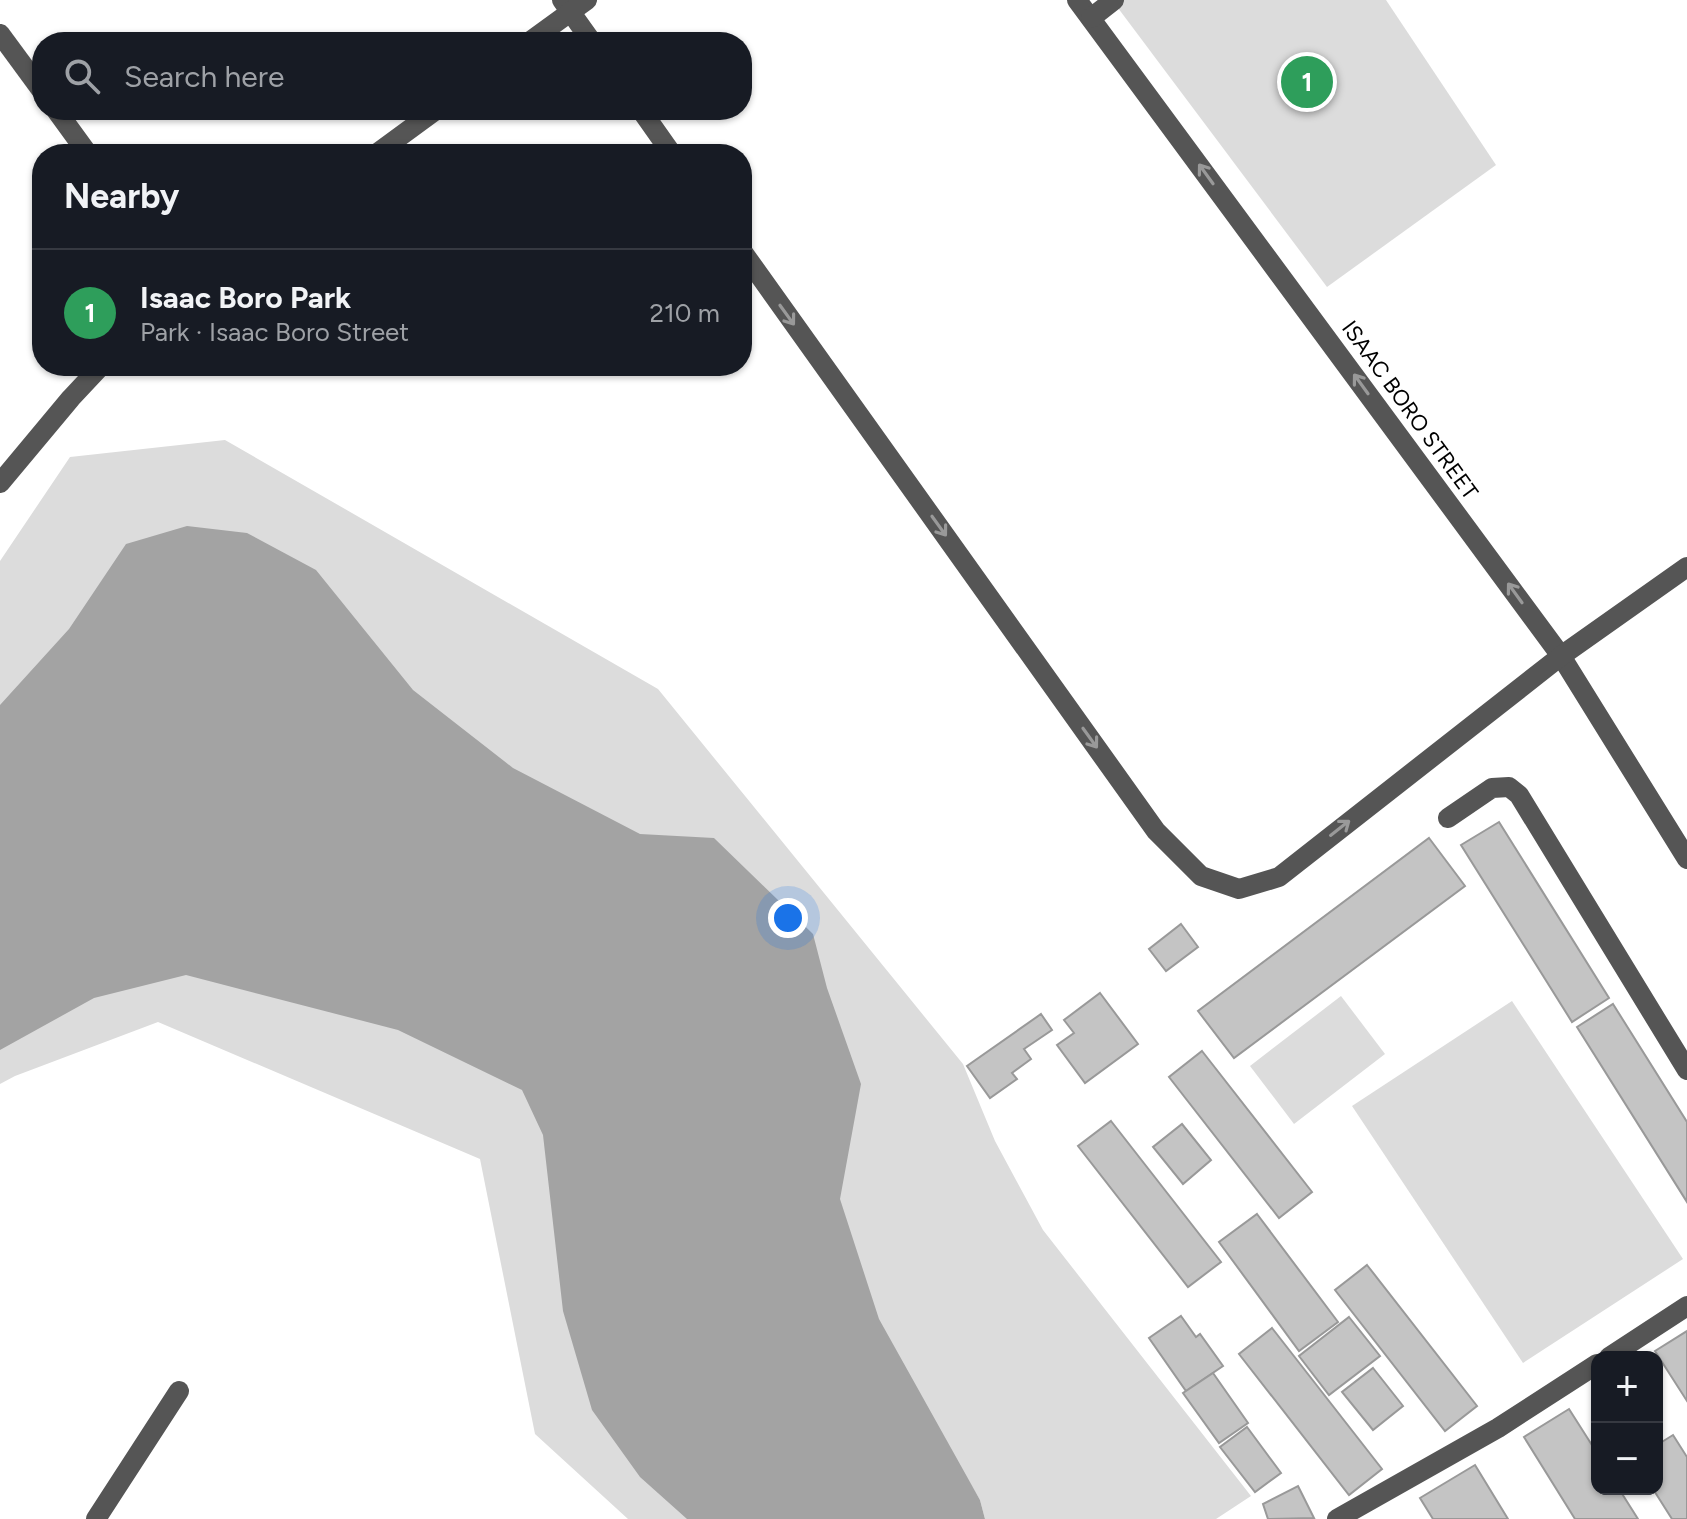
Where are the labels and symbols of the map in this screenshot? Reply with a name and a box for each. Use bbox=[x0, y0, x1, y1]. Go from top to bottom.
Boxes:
pin: 1 bbox=[1281, 52, 1333, 112]
one-way arrow bbox=[1198, 164, 1214, 186]
one-way arrow bbox=[779, 304, 796, 325]
street label: ISAAC BORO STREET bbox=[1336, 315, 1484, 505]
one-way arrow bbox=[1352, 373, 1369, 395]
one-way arrow bbox=[930, 515, 947, 537]
one-way arrow bbox=[1507, 582, 1523, 604]
one-way arrow bbox=[1081, 727, 1098, 748]
one-way arrow bbox=[1329, 820, 1350, 837]
your location bbox=[768, 898, 808, 938]

